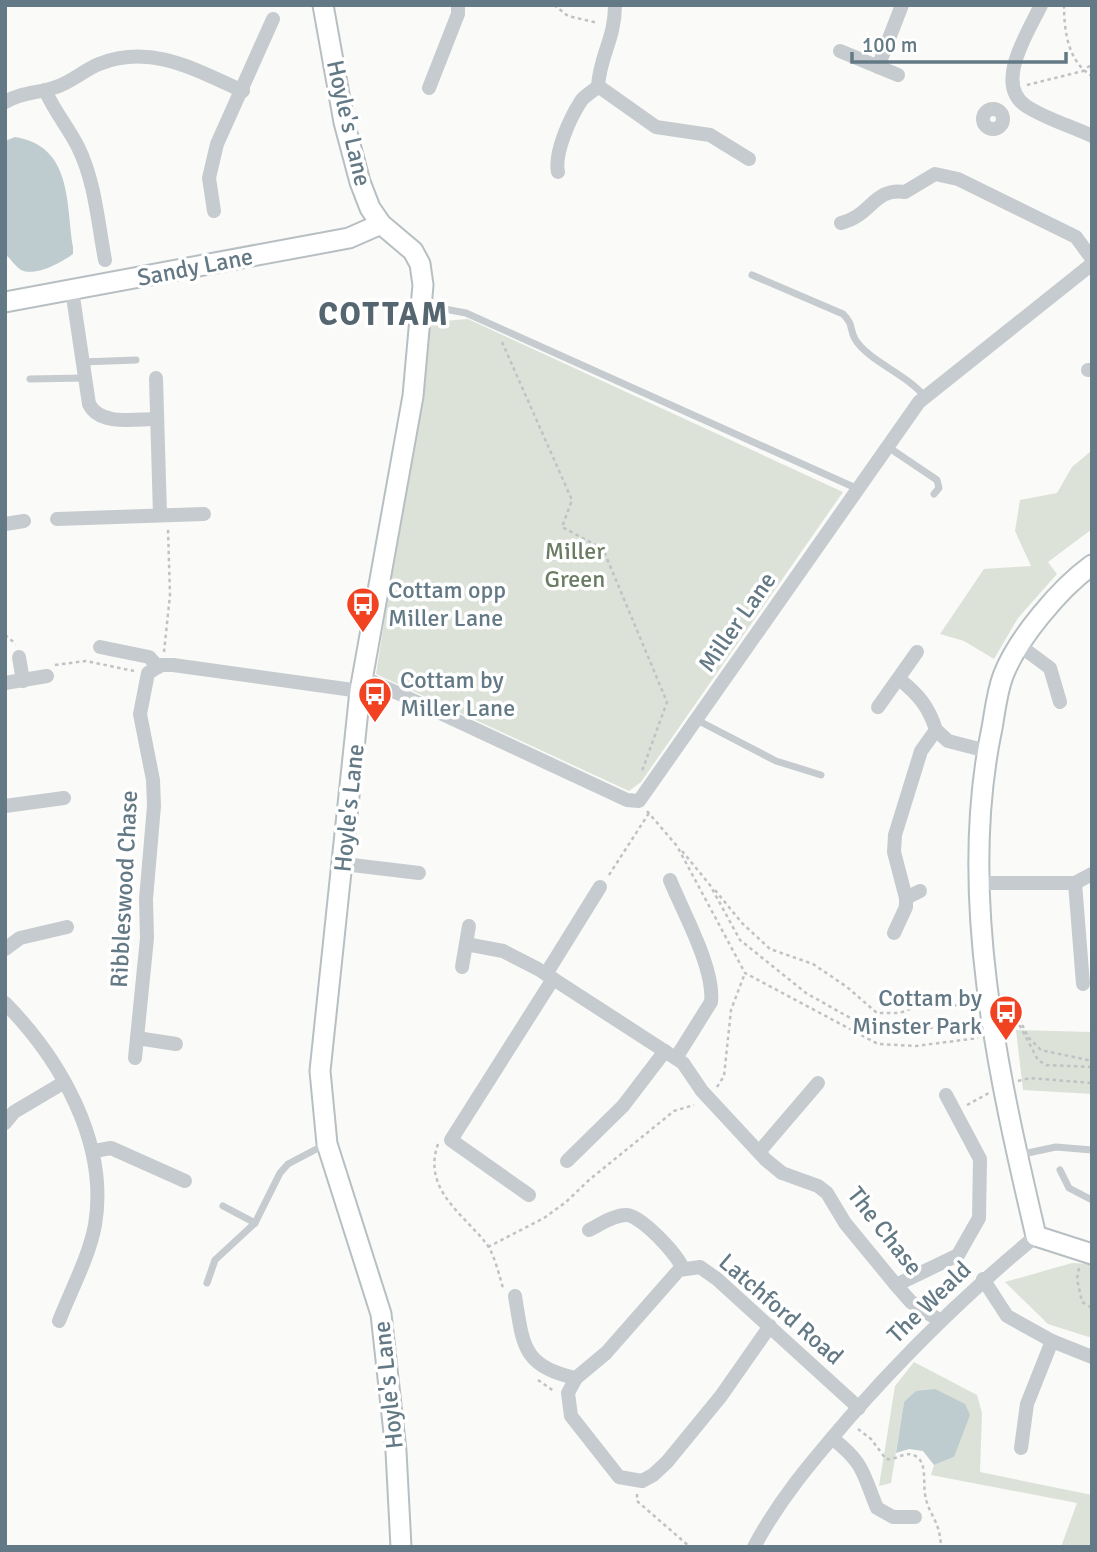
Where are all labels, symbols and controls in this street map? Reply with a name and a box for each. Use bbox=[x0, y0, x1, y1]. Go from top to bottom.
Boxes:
scale bar bbox=[852, 21, 1066, 65]
text: 100 m bbox=[862, 32, 917, 58]
street label: Hoyle's Lane bbox=[320, 57, 378, 189]
street label: Sandy Lane bbox=[135, 241, 255, 293]
district label: COTTAM bbox=[318, 295, 450, 334]
park label: Miller Green bbox=[545, 536, 605, 594]
street label: Miller Lane bbox=[692, 566, 782, 678]
place label: Cottam opp Miller Lane bbox=[388, 575, 506, 633]
bus stop icon: Cottam opp Miller Lane bbox=[344, 585, 382, 634]
place label: Cottam by Miller Lane bbox=[400, 665, 515, 723]
bus stop icon: Cottam by Miller Lane bbox=[356, 675, 394, 724]
street label: Hoyle's Lane bbox=[327, 742, 371, 874]
street label: Ribbleswood Chase bbox=[104, 789, 144, 989]
place label: Cottam by Minster Park bbox=[852, 983, 982, 1041]
bus stop icon: Cottam by Minster Park bbox=[987, 993, 1025, 1042]
street label: The Chase bbox=[841, 1181, 929, 1281]
street label: Latchford Road bbox=[713, 1247, 849, 1371]
street label: The Weald bbox=[881, 1255, 977, 1349]
street label: Hoyle's Lane bbox=[366, 1319, 410, 1451]

